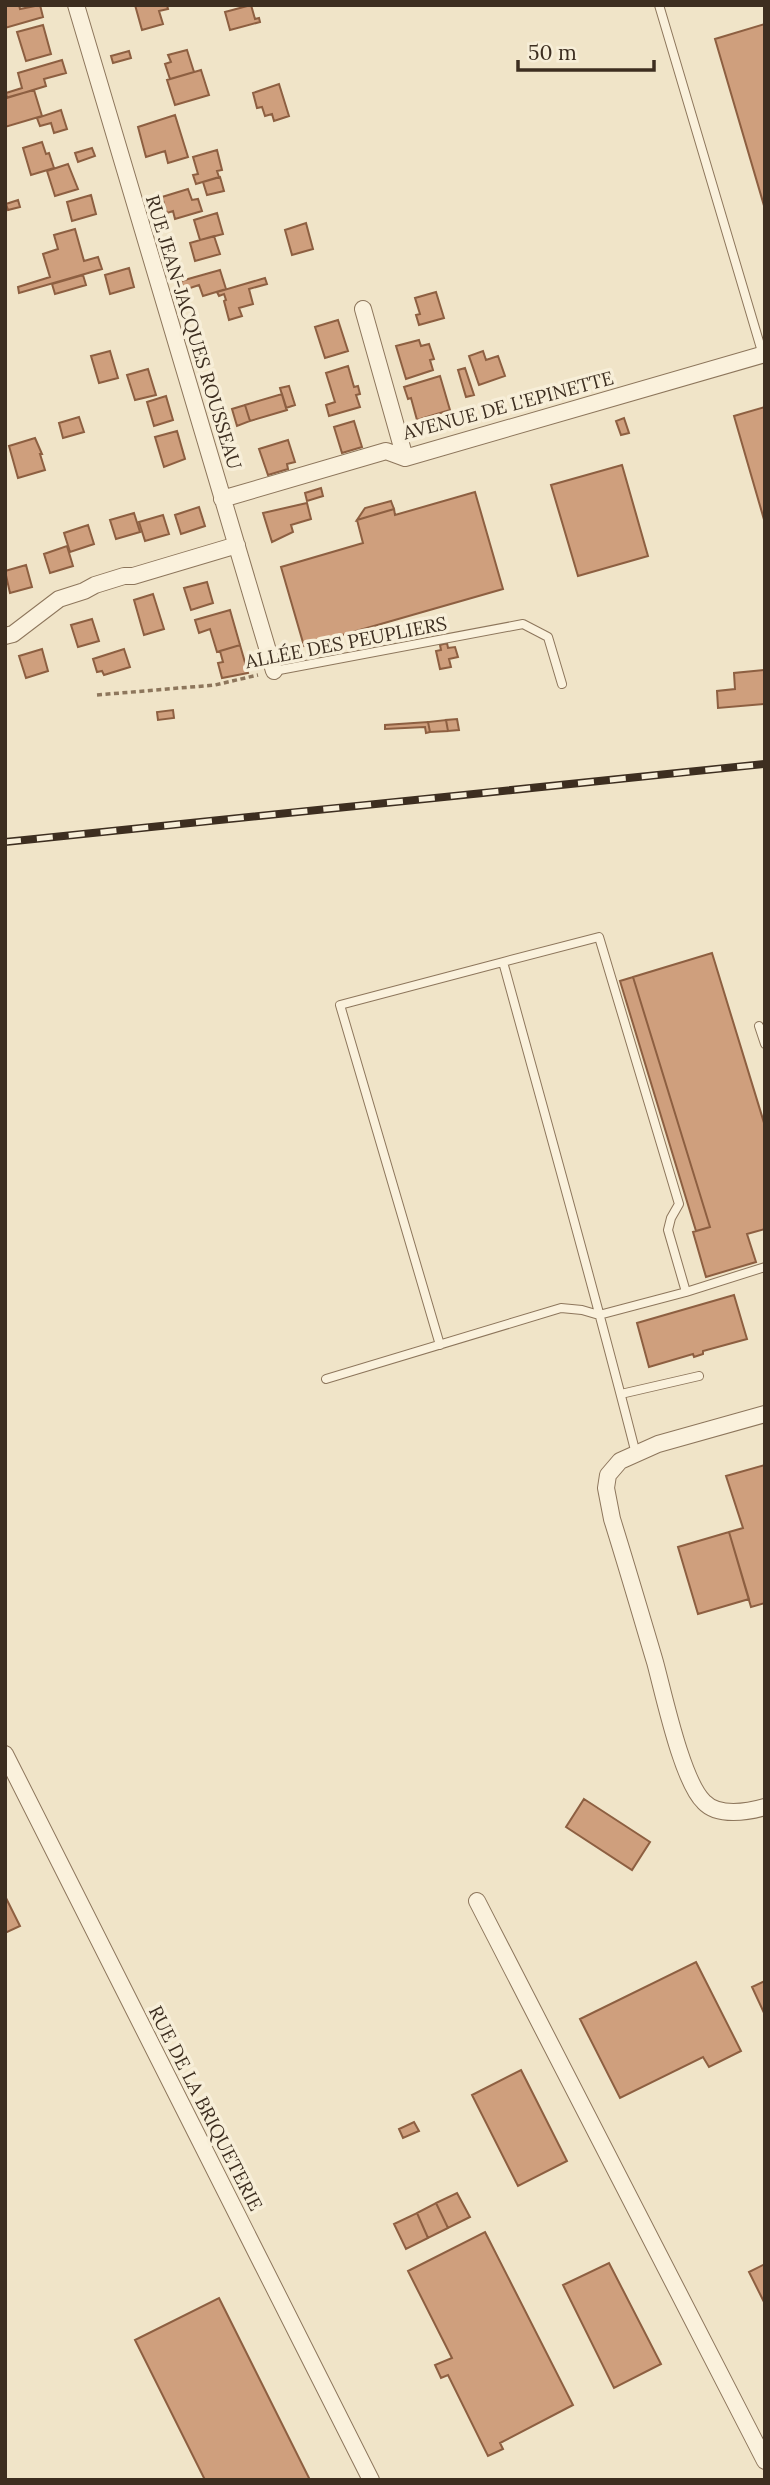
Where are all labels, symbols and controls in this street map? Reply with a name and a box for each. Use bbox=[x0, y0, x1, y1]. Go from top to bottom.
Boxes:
scale bar bbox=[518, 28, 654, 72]
text: 50 m bbox=[528, 39, 577, 66]
street label: RUE JEAN-JACQUES ROUSSEAU bbox=[141, 192, 247, 472]
street label: AVENUE DE L'EPINETTE bbox=[399, 365, 616, 445]
street label: ALLÉE DES PEUPLIERS bbox=[242, 611, 449, 674]
street label: RUE DE LA BRIQUETERIE bbox=[144, 2001, 268, 2215]

